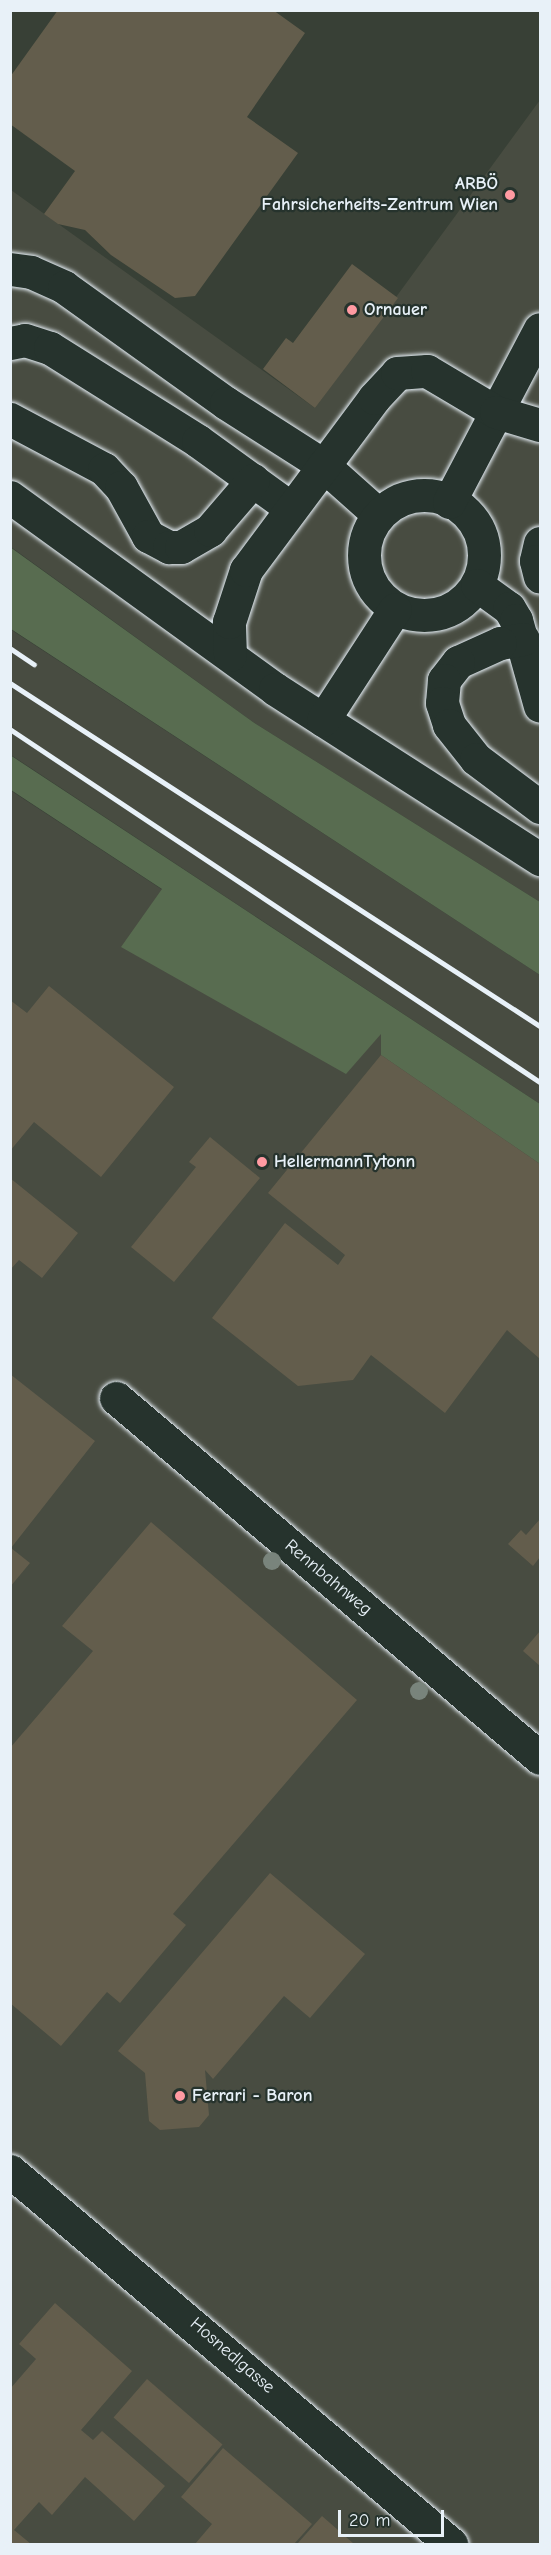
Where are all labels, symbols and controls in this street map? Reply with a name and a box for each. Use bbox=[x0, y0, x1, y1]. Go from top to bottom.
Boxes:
place label: ARBÖ Fahrsicherheits-Zentrum Wien bbox=[262, 174, 498, 216]
marker: ARBÖ Fahrsicherheits-Zentrum Wien bbox=[503, 188, 517, 202]
place label: Ornauer bbox=[364, 299, 427, 321]
marker: Ornauer bbox=[345, 303, 359, 317]
place label: HellermannTytonn bbox=[274, 1151, 415, 1173]
marker: HellermannTytonn bbox=[255, 1155, 269, 1169]
street label: Rennbahnweg bbox=[280, 1535, 376, 1621]
place label: Ferrari - Baron bbox=[192, 2085, 312, 2107]
marker: Ferrari - Baron bbox=[173, 2089, 187, 2103]
street label: Hosnedlgasse bbox=[185, 2313, 279, 2399]
scale bar bbox=[341, 2498, 448, 2536]
text: 20 m bbox=[349, 2510, 390, 2531]

